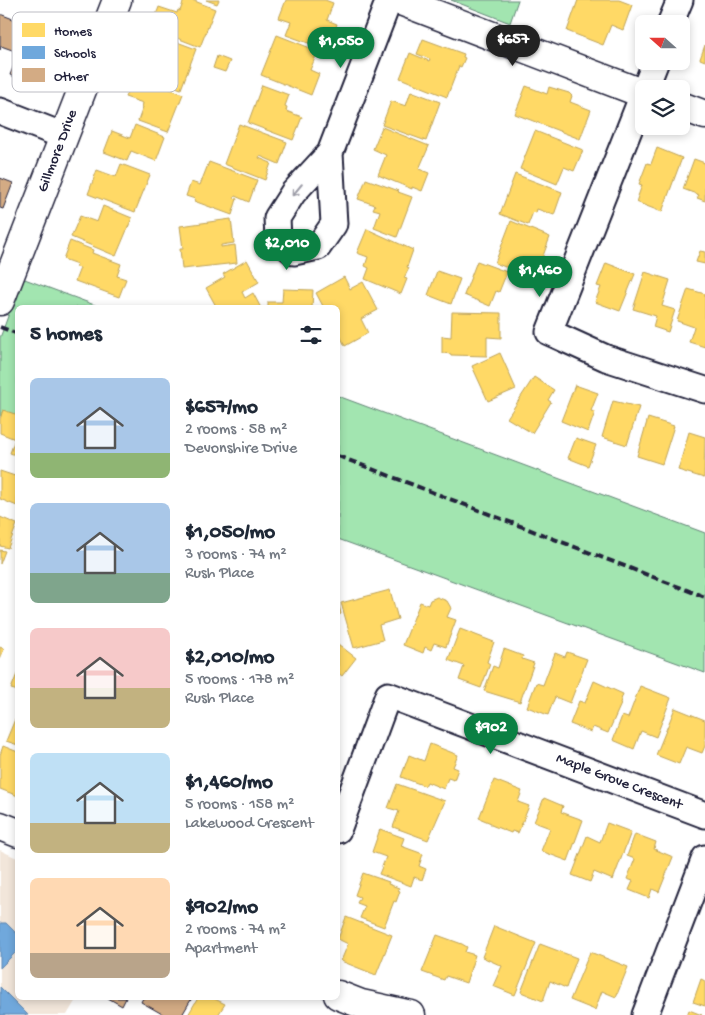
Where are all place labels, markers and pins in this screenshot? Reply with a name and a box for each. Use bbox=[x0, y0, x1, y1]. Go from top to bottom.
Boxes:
pin: $657 bbox=[483, 24, 543, 67]
pin: $1,050 bbox=[300, 27, 382, 69]
pin: $2,010 bbox=[246, 228, 328, 271]
pin: $1,460 bbox=[499, 256, 581, 298]
pin: $902 bbox=[461, 712, 521, 755]

